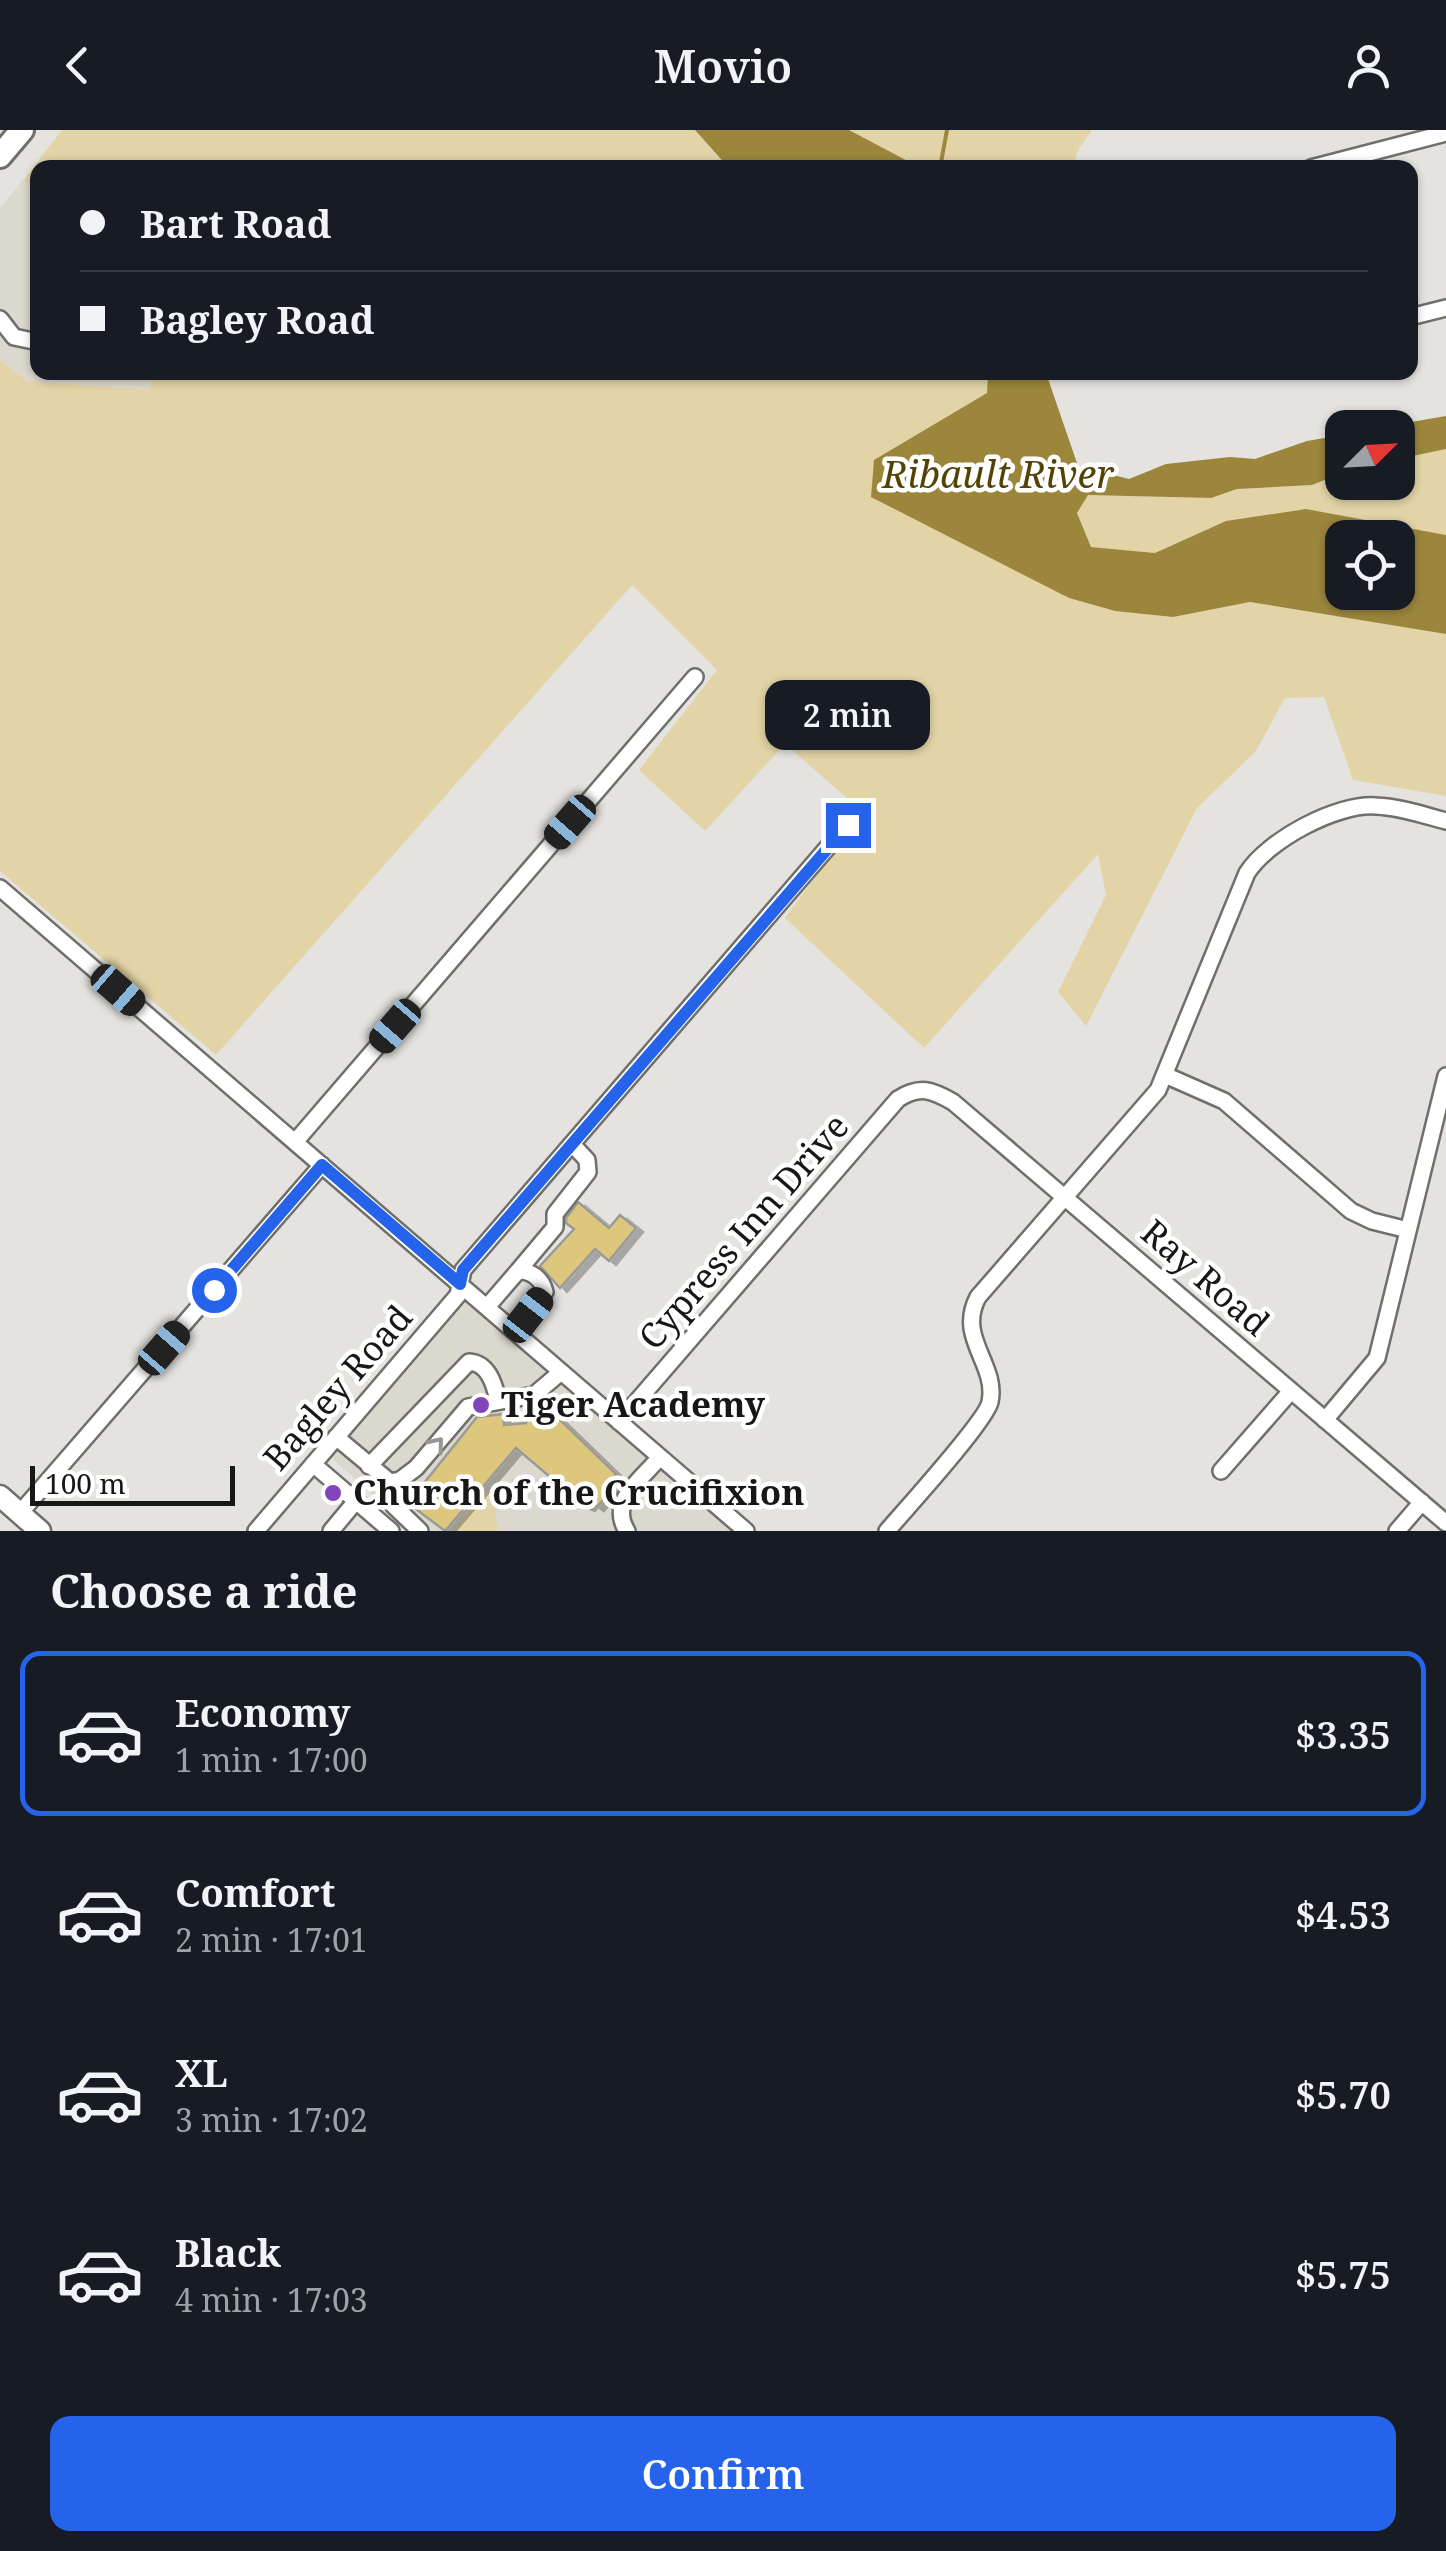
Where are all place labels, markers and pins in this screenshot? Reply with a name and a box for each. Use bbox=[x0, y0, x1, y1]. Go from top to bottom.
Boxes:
place label: Tiger Academy bbox=[501, 1380, 766, 1427]
marker: Tiger Academy bbox=[470, 1394, 492, 1416]
place label: Church of the Crucifixion bbox=[353, 1468, 805, 1515]
marker: Church of the Crucifixion bbox=[322, 1482, 344, 1504]

